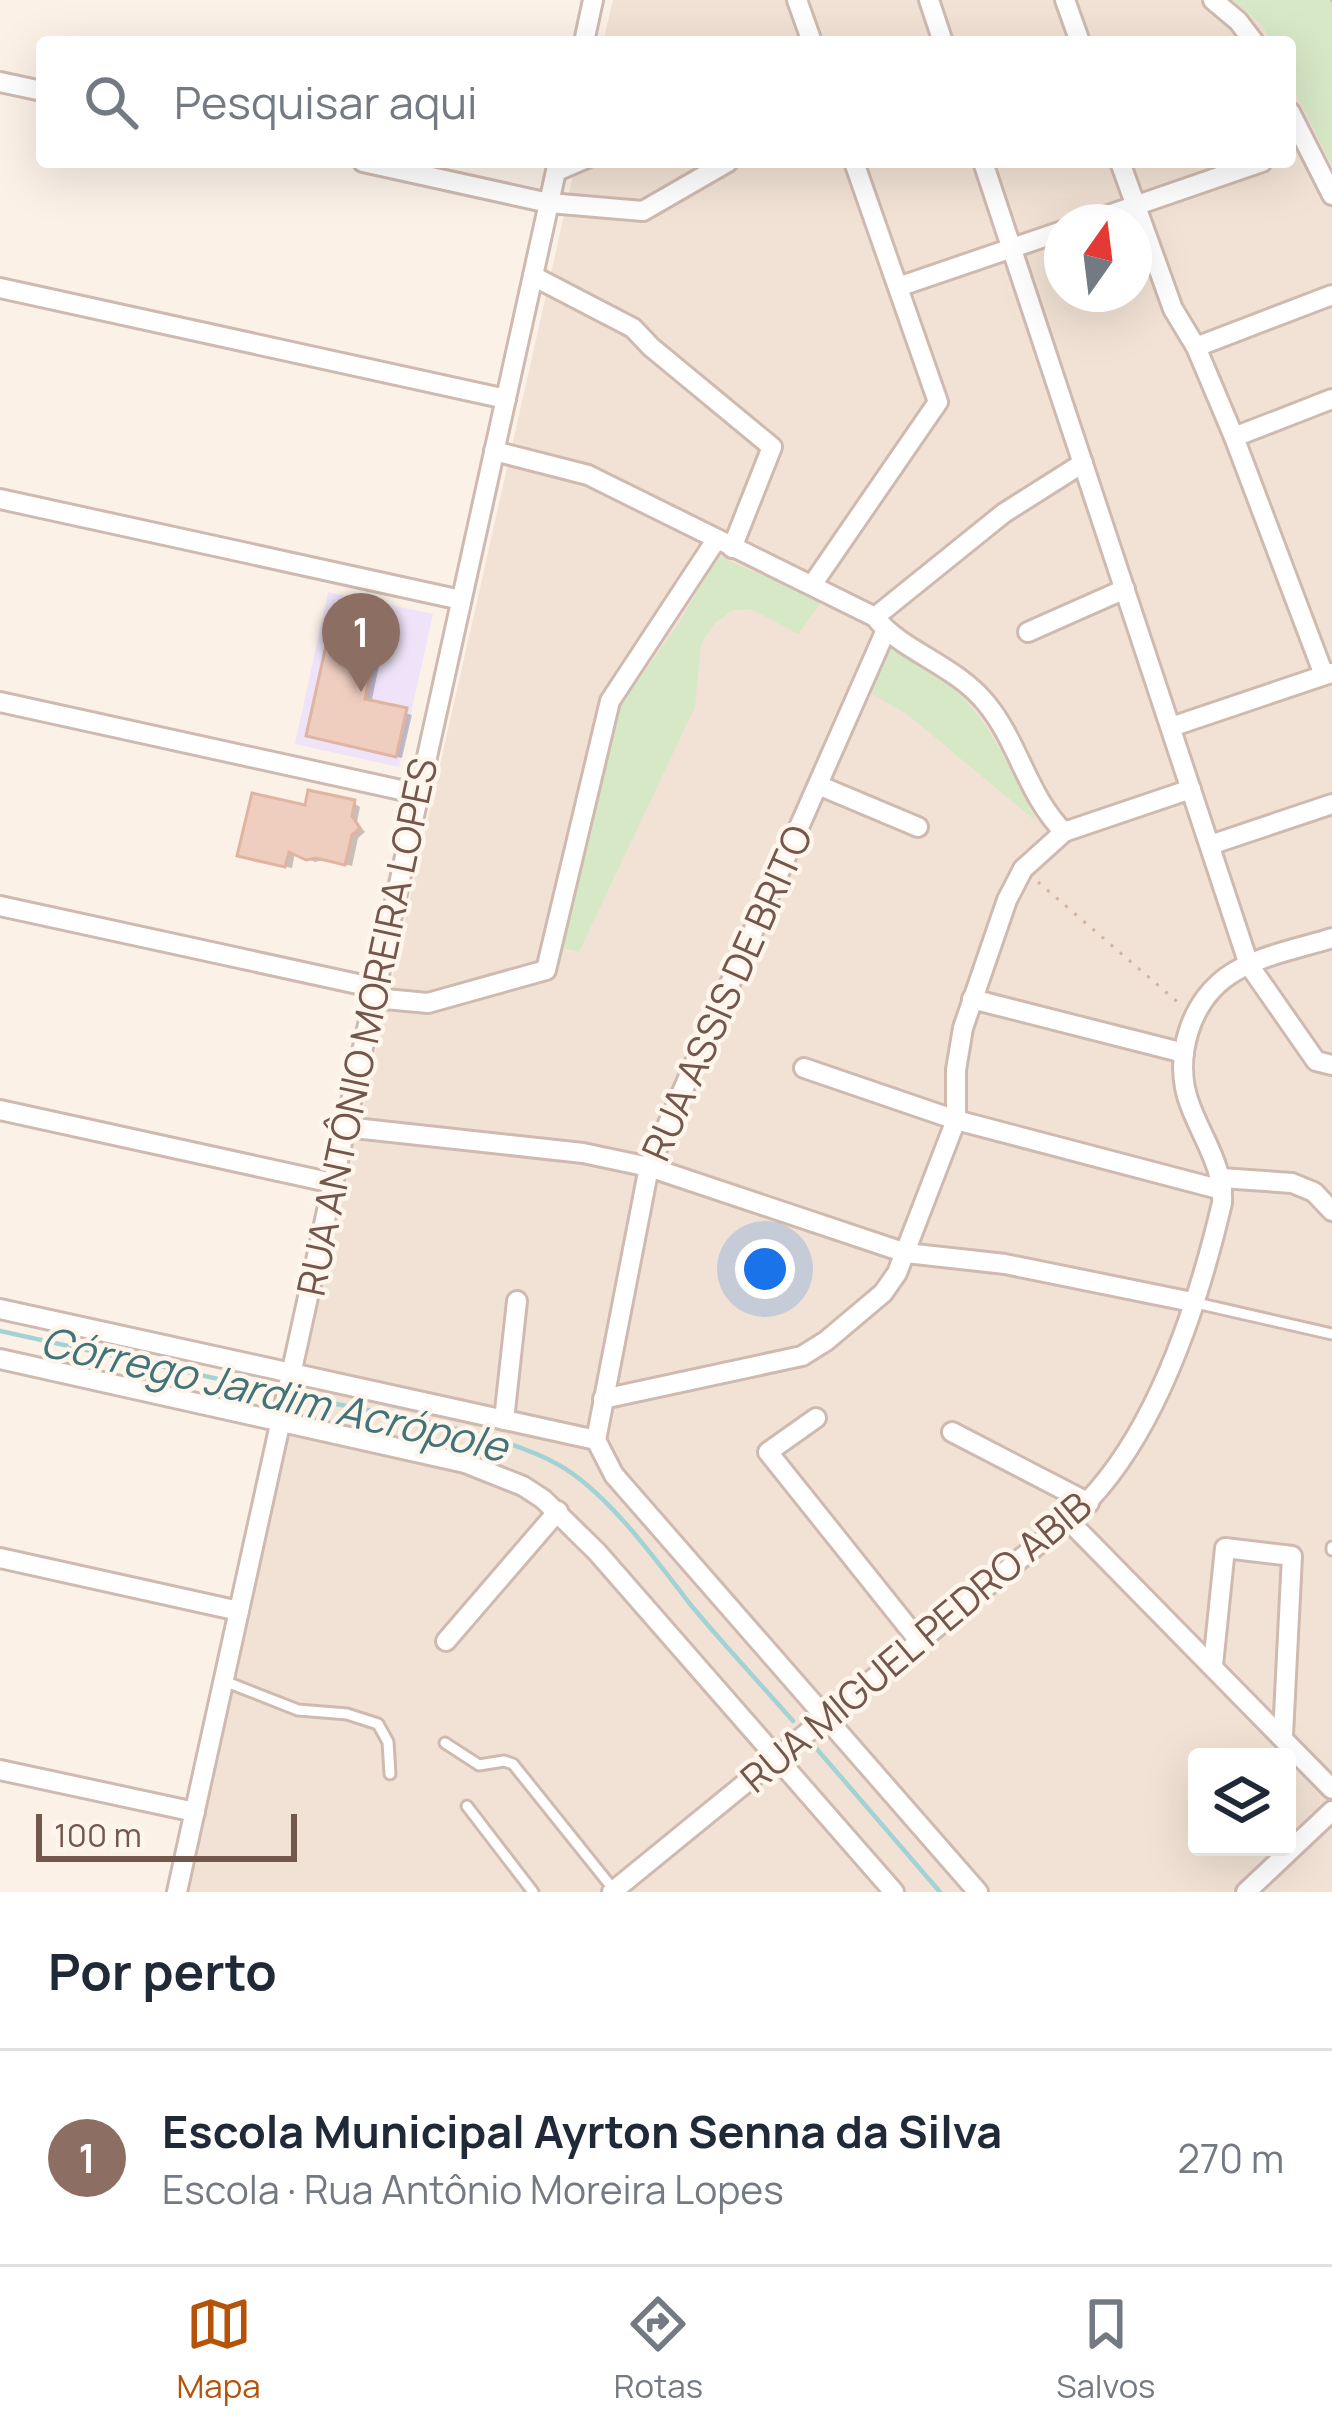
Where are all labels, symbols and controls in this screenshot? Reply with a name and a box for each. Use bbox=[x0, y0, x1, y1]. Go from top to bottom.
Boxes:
search box bbox=[36, 36, 1296, 168]
icon: search bbox=[78, 69, 144, 135]
text: Pesquisar aqui bbox=[174, 71, 478, 133]
north arrow bbox=[1044, 204, 1152, 312]
pin: 1 bbox=[322, 593, 400, 692]
street label: RUA ANTÔNIO MOREIRA LOPES bbox=[283, 753, 449, 1301]
street label: RUA ASSIS DE BRITO bbox=[628, 816, 824, 1169]
your location bbox=[735, 1239, 795, 1299]
water label: Córrego Jardim Acrópole bbox=[35, 1311, 516, 1475]
street label: RUA MIGUEL PEDRO ABIB bbox=[729, 1478, 1102, 1804]
map controls bbox=[1188, 1748, 1296, 1856]
button: layers bbox=[1188, 1748, 1296, 1856]
scale bar bbox=[36, 1808, 297, 1861]
text: 100 m bbox=[54, 1812, 142, 1857]
text: Por perto bbox=[48, 1936, 277, 2005]
text: Escola Municipal Ayrton Senna da Silva bbox=[162, 2100, 1002, 2162]
text: 1 bbox=[78, 2131, 96, 2185]
text: 270 m bbox=[1178, 2131, 1284, 2185]
text: Escola · Rua Antônio Moreira Lopes bbox=[162, 2162, 784, 2216]
tab: Mapa bbox=[177, 2291, 261, 2408]
tab: Rotas bbox=[614, 2291, 703, 2408]
tab: Salvos bbox=[1056, 2291, 1155, 2408]

